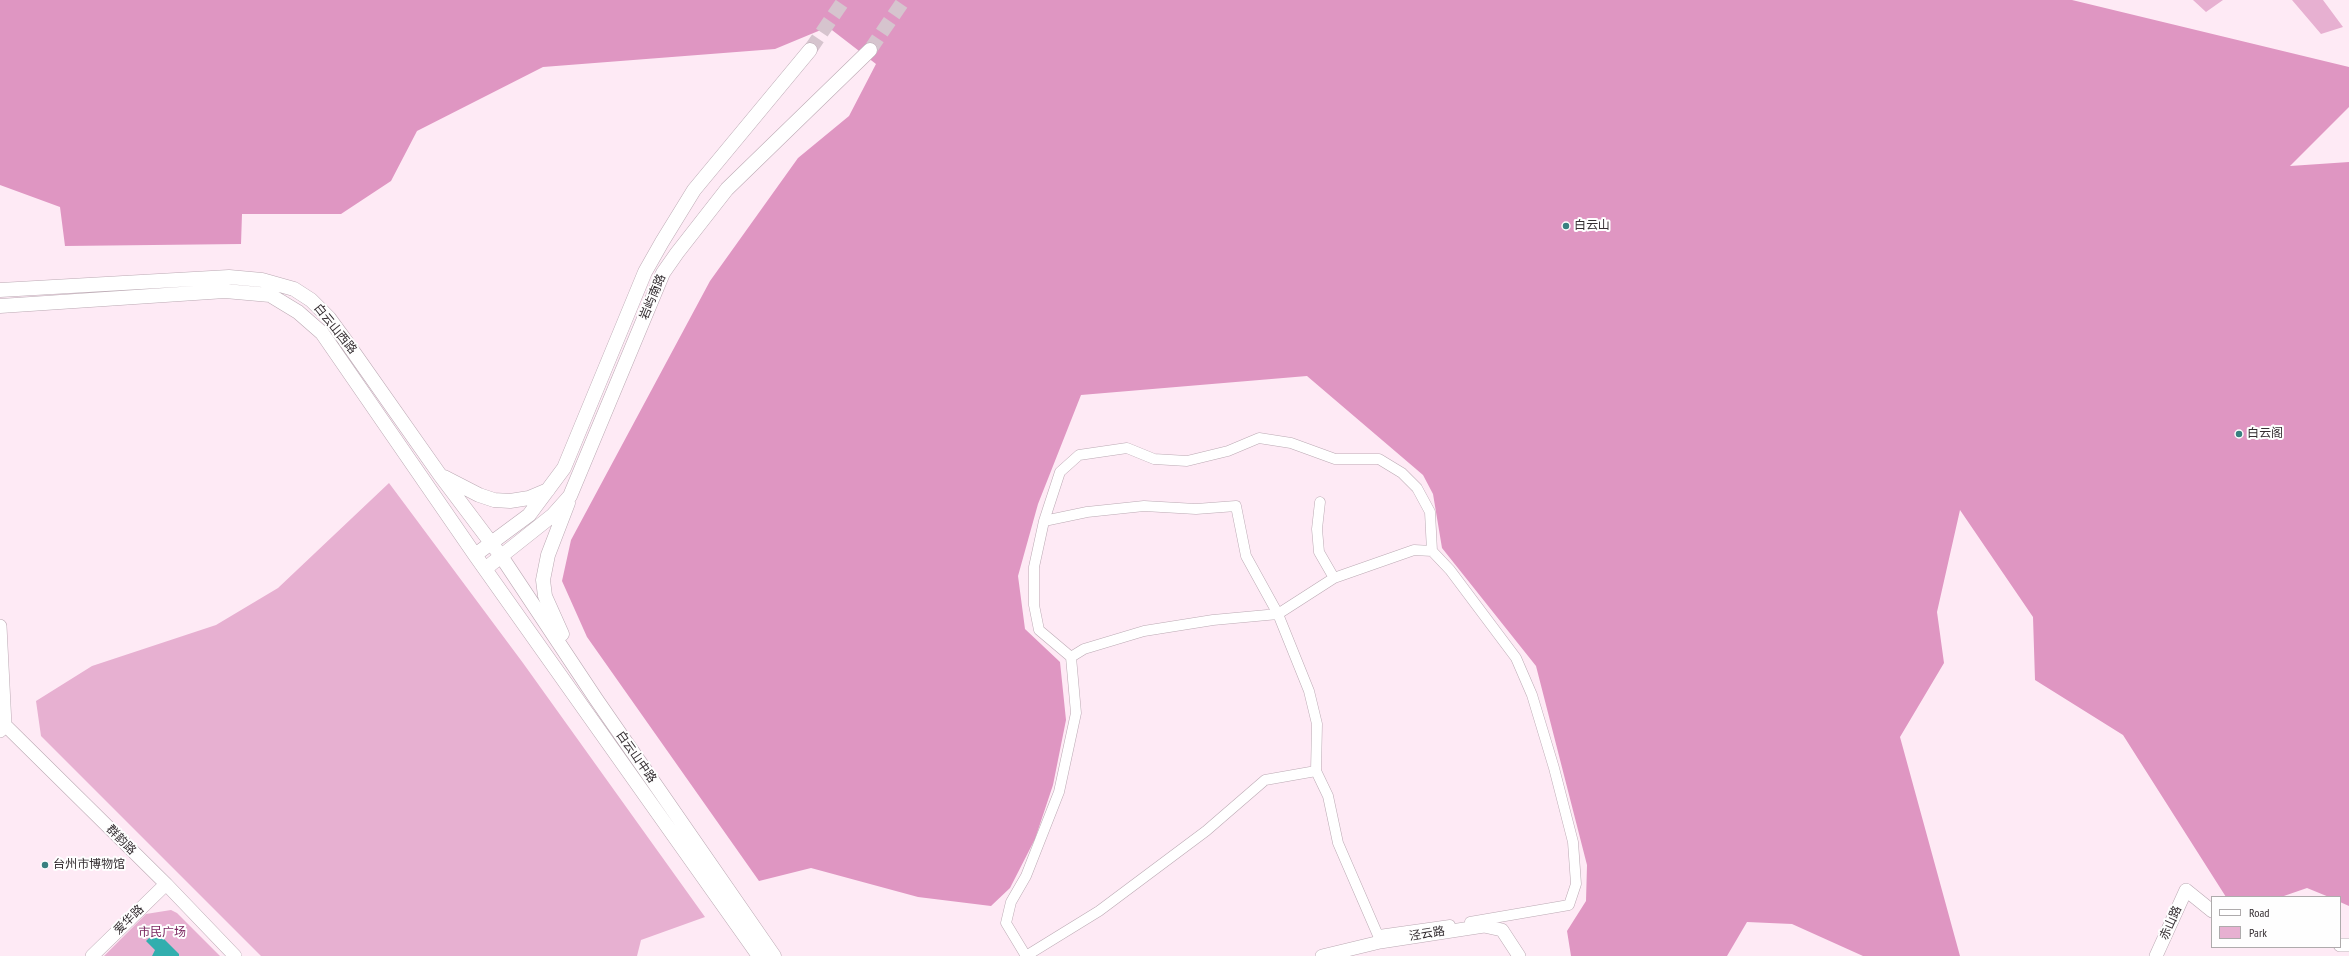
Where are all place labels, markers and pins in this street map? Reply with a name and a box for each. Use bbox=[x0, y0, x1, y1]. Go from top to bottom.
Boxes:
place label: 白云山 bbox=[1574, 219, 1610, 233]
marker: 白云山 bbox=[1561, 221, 1571, 231]
place label: 白云阁 bbox=[2247, 427, 2283, 441]
marker: 白云阁 bbox=[2234, 429, 2244, 439]
place label: 台州市博物馆 bbox=[53, 858, 125, 872]
marker: 台州市博物馆 bbox=[40, 860, 50, 870]

